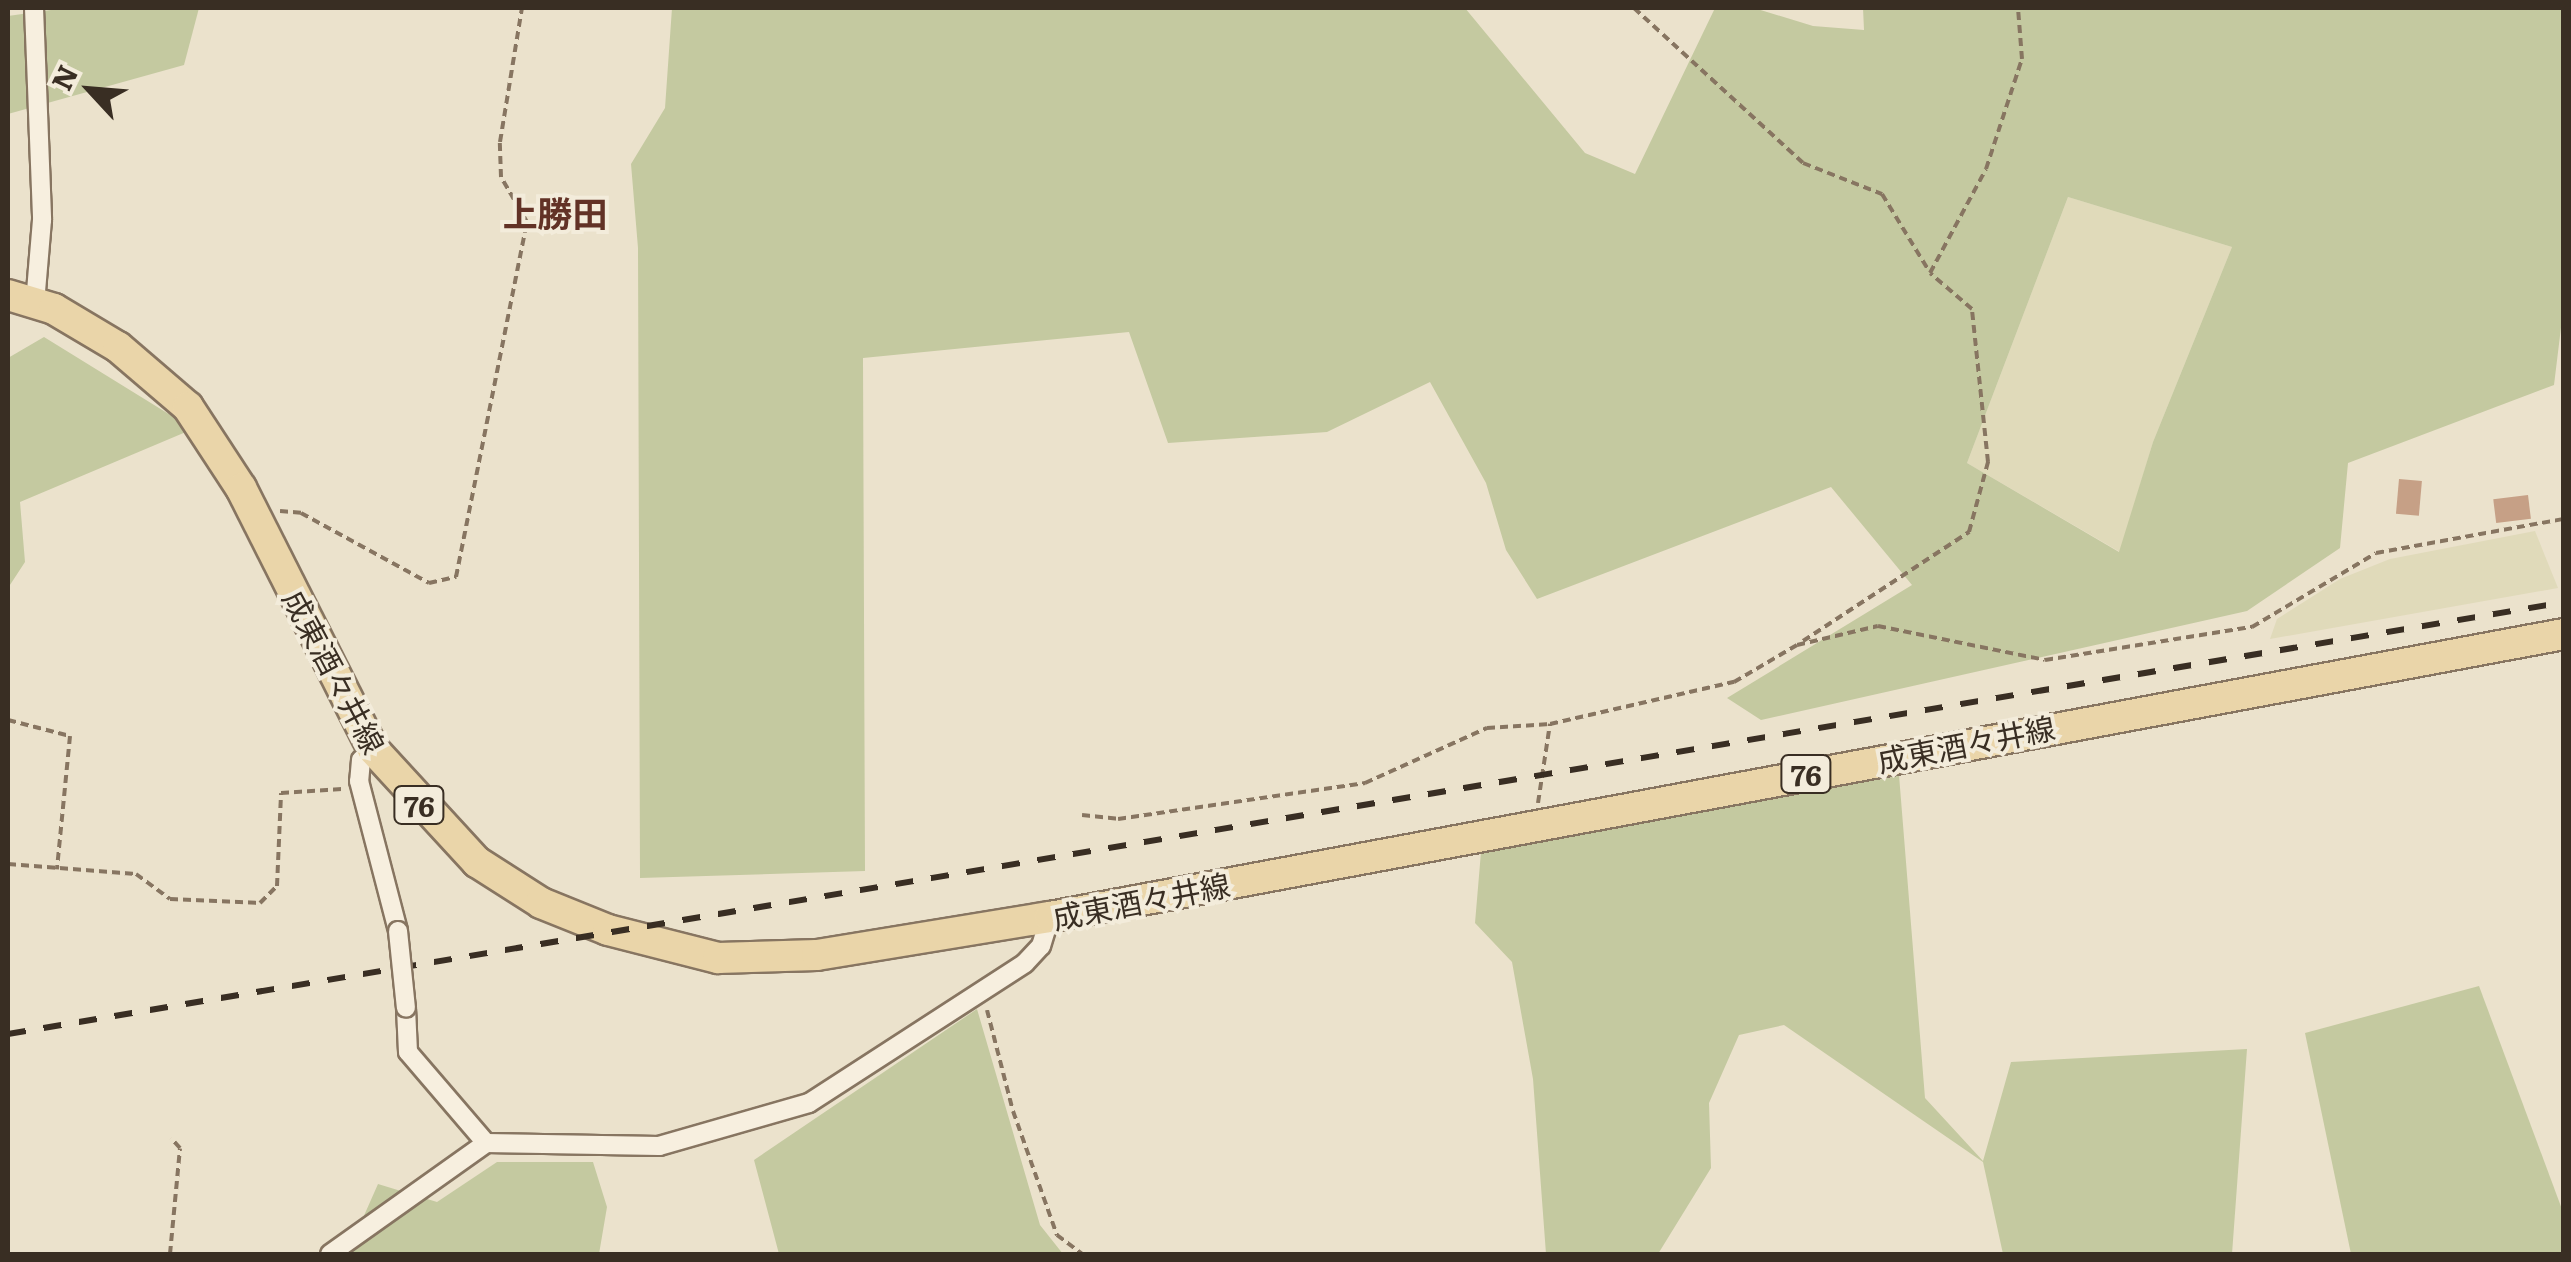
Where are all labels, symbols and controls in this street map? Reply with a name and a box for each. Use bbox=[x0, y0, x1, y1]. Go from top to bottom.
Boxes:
north arrow bbox=[40, 40, 140, 140]
text: N bbox=[39, 57, 87, 97]
district label: 上勝田 bbox=[503, 191, 607, 233]
street label: 成東酒々井線 bbox=[277, 583, 393, 759]
street label: 成東酒々井線 bbox=[1874, 708, 2058, 778]
road number: 76 bbox=[1778, 751, 1834, 797]
road number: 76 bbox=[392, 782, 446, 828]
street label: 成東酒々井線 bbox=[1049, 865, 1233, 935]

